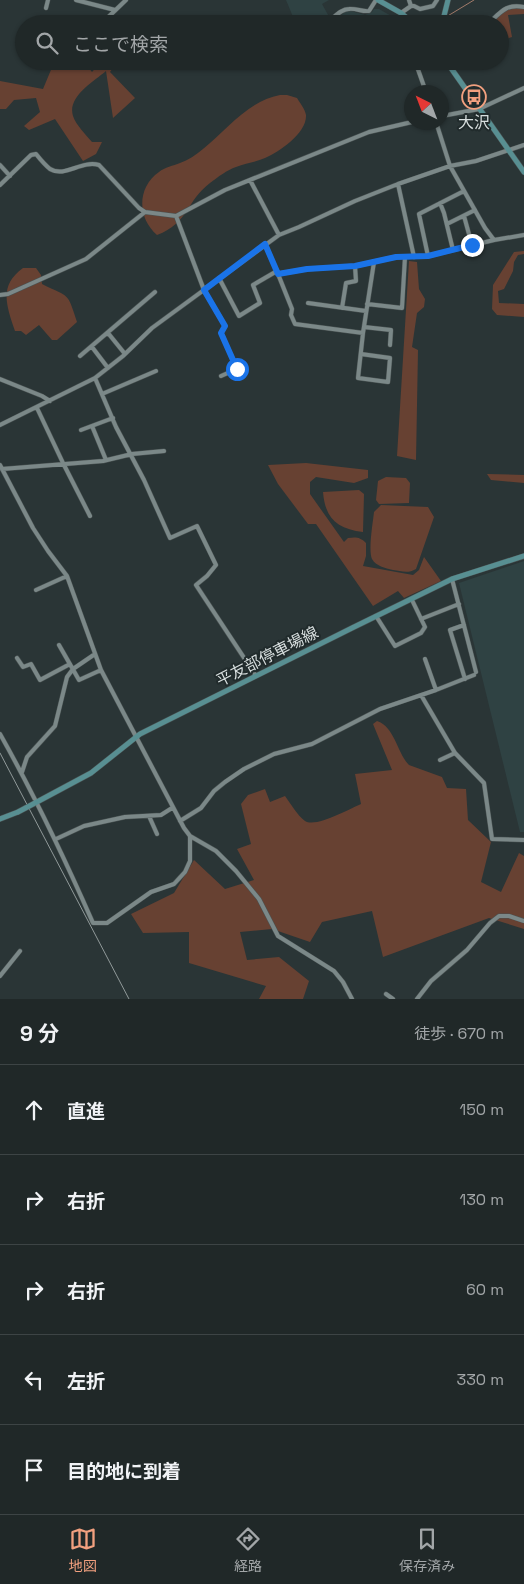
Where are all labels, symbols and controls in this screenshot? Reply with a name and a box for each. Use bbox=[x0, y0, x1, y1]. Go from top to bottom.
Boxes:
search box bbox=[15, 15, 509, 70]
icon: search bbox=[33, 29, 61, 57]
text: ここで検索 bbox=[73, 32, 168, 57]
bus stop icon: 大沢 bbox=[461, 84, 487, 110]
north arrow bbox=[404, 85, 449, 130]
place label: 大沢 bbox=[458, 112, 490, 133]
route end bbox=[461, 234, 484, 257]
route start bbox=[226, 358, 249, 381]
street label: 平友部停車場線 bbox=[213, 622, 322, 691]
text: 9 分 bbox=[20, 1020, 59, 1047]
text: 徒歩 · 670 m bbox=[414, 1023, 504, 1044]
icon: ahead bbox=[20, 1096, 48, 1124]
text: 直進 bbox=[67, 1099, 105, 1124]
text: 150 m bbox=[460, 1099, 504, 1120]
icon: right bbox=[20, 1186, 48, 1214]
text: 右折 bbox=[67, 1189, 105, 1214]
text: 130 m bbox=[460, 1189, 504, 1210]
icon: right bbox=[20, 1276, 48, 1304]
text: 右折 bbox=[67, 1279, 105, 1304]
text: 60 m bbox=[466, 1279, 504, 1300]
icon: left bbox=[20, 1366, 48, 1394]
text: 左折 bbox=[67, 1369, 105, 1394]
text: 330 m bbox=[457, 1369, 504, 1390]
icon: arrive bbox=[20, 1456, 48, 1484]
text: 目的地に到着 bbox=[67, 1459, 181, 1484]
tab: 地図 bbox=[69, 1525, 97, 1575]
tab: 経路 bbox=[234, 1525, 262, 1575]
tab: 保存済み bbox=[399, 1525, 455, 1575]

